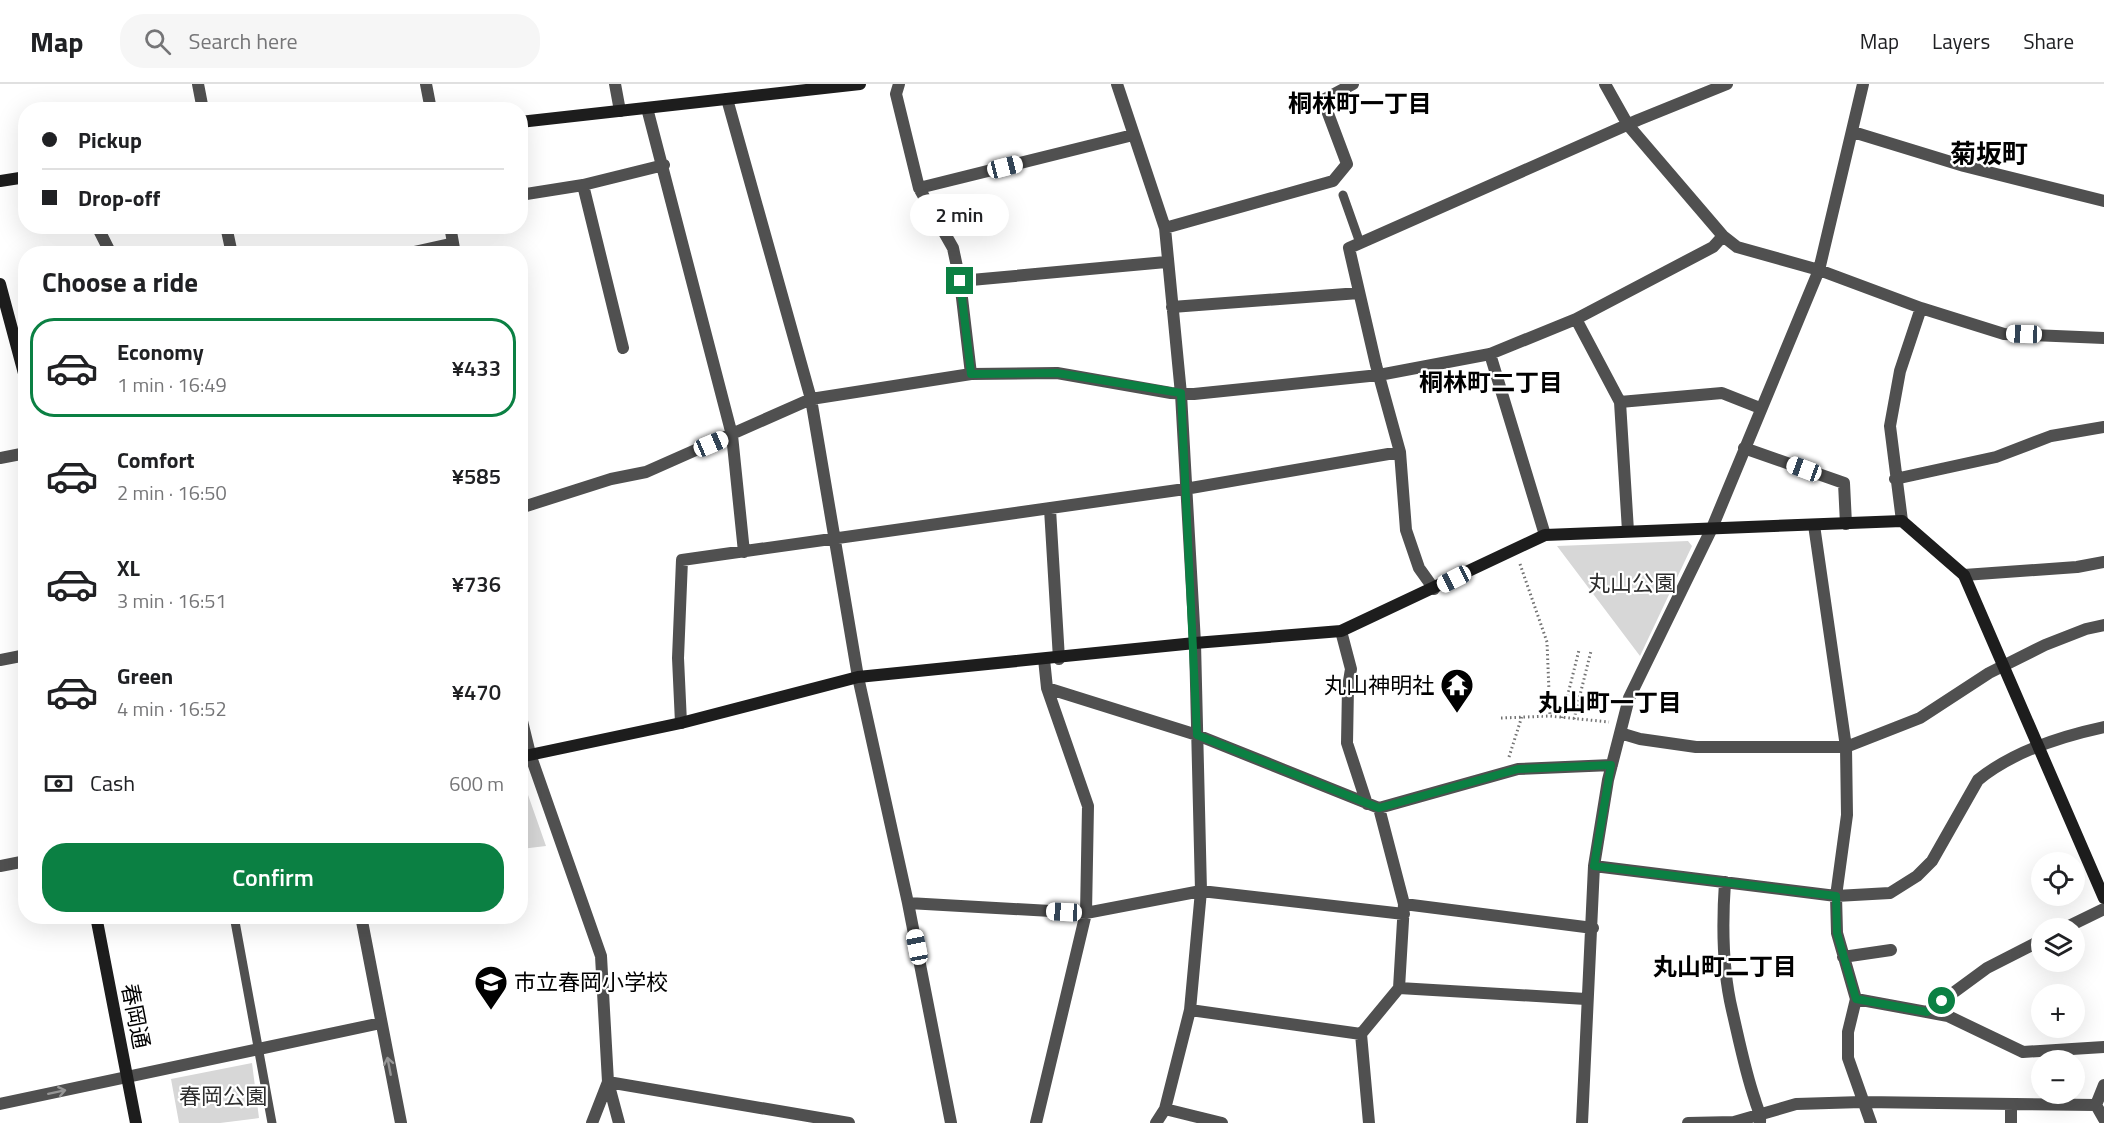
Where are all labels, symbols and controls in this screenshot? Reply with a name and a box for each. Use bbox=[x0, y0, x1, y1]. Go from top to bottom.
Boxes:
search box bbox=[120, 14, 540, 68]
text: Map bbox=[30, 20, 84, 63]
text: Search here bbox=[189, 24, 298, 58]
icon: search bbox=[141, 25, 174, 58]
text: Map bbox=[1860, 25, 1899, 57]
text: Layers bbox=[1932, 25, 1990, 57]
text: Share bbox=[2023, 25, 2074, 57]
district label: 桐林町一丁目 bbox=[1288, 85, 1432, 121]
text: Pickup bbox=[78, 123, 142, 157]
district label: 菊坂町 bbox=[1950, 134, 2028, 173]
car bbox=[985, 154, 1025, 180]
text: Drop-off bbox=[78, 181, 160, 215]
callout: 2 min bbox=[910, 194, 1010, 236]
text: 2 min bbox=[935, 199, 984, 230]
text: Choose a ride bbox=[42, 261, 198, 302]
route end bbox=[946, 267, 973, 294]
car bbox=[2006, 324, 2042, 344]
text: Economy bbox=[117, 335, 204, 369]
icon: car bbox=[45, 341, 99, 395]
text: ¥433 bbox=[452, 351, 501, 385]
district label: 桐林町二丁目 bbox=[1419, 364, 1563, 400]
text: 1 min · 16:49 bbox=[117, 369, 227, 400]
car bbox=[691, 429, 731, 459]
text: Comfort bbox=[117, 443, 195, 477]
icon: car bbox=[45, 449, 99, 503]
car bbox=[1784, 454, 1824, 484]
text: ¥585 bbox=[452, 459, 501, 493]
text: 2 min · 16:50 bbox=[117, 477, 227, 508]
text: XL bbox=[117, 551, 140, 585]
icon: car bbox=[45, 557, 99, 611]
car bbox=[1434, 563, 1474, 595]
park label: 丸山公園 bbox=[1588, 566, 1676, 600]
text: ¥736 bbox=[452, 567, 501, 601]
text: 3 min · 16:51 bbox=[117, 585, 227, 616]
text: Green bbox=[117, 659, 173, 693]
icon: car bbox=[45, 665, 99, 719]
temple icon: 丸山神明社 bbox=[1439, 667, 1475, 714]
place label: 丸山神明社 bbox=[1324, 668, 1434, 702]
text: ¥470 bbox=[452, 675, 501, 709]
district label: 丸山町一丁目 bbox=[1538, 684, 1682, 720]
text: 4 min · 16:52 bbox=[117, 693, 227, 724]
text: Cash bbox=[90, 766, 135, 800]
icon: cash bbox=[42, 767, 75, 800]
text: 600 m bbox=[449, 768, 504, 799]
button: Confirm bbox=[42, 843, 504, 912]
map controls bbox=[2031, 852, 2085, 1104]
button: locate bbox=[2031, 852, 2085, 906]
car bbox=[1046, 902, 1082, 922]
button: layers bbox=[2031, 918, 2085, 972]
car bbox=[905, 928, 929, 966]
district label: 丸山町二丁目 bbox=[1653, 948, 1797, 984]
school or university icon: 市立春岡小学校 bbox=[473, 964, 509, 1011]
place label: 市立春岡小学校 bbox=[514, 965, 668, 999]
street label: 春岡通 bbox=[113, 980, 159, 1052]
button: + bbox=[2031, 984, 2085, 1038]
route start bbox=[1928, 987, 1955, 1014]
button: − bbox=[2031, 1050, 2085, 1104]
one-way arrow bbox=[383, 1056, 394, 1076]
park label: 春岡公園 bbox=[179, 1079, 267, 1113]
one-way arrow bbox=[47, 1085, 66, 1097]

